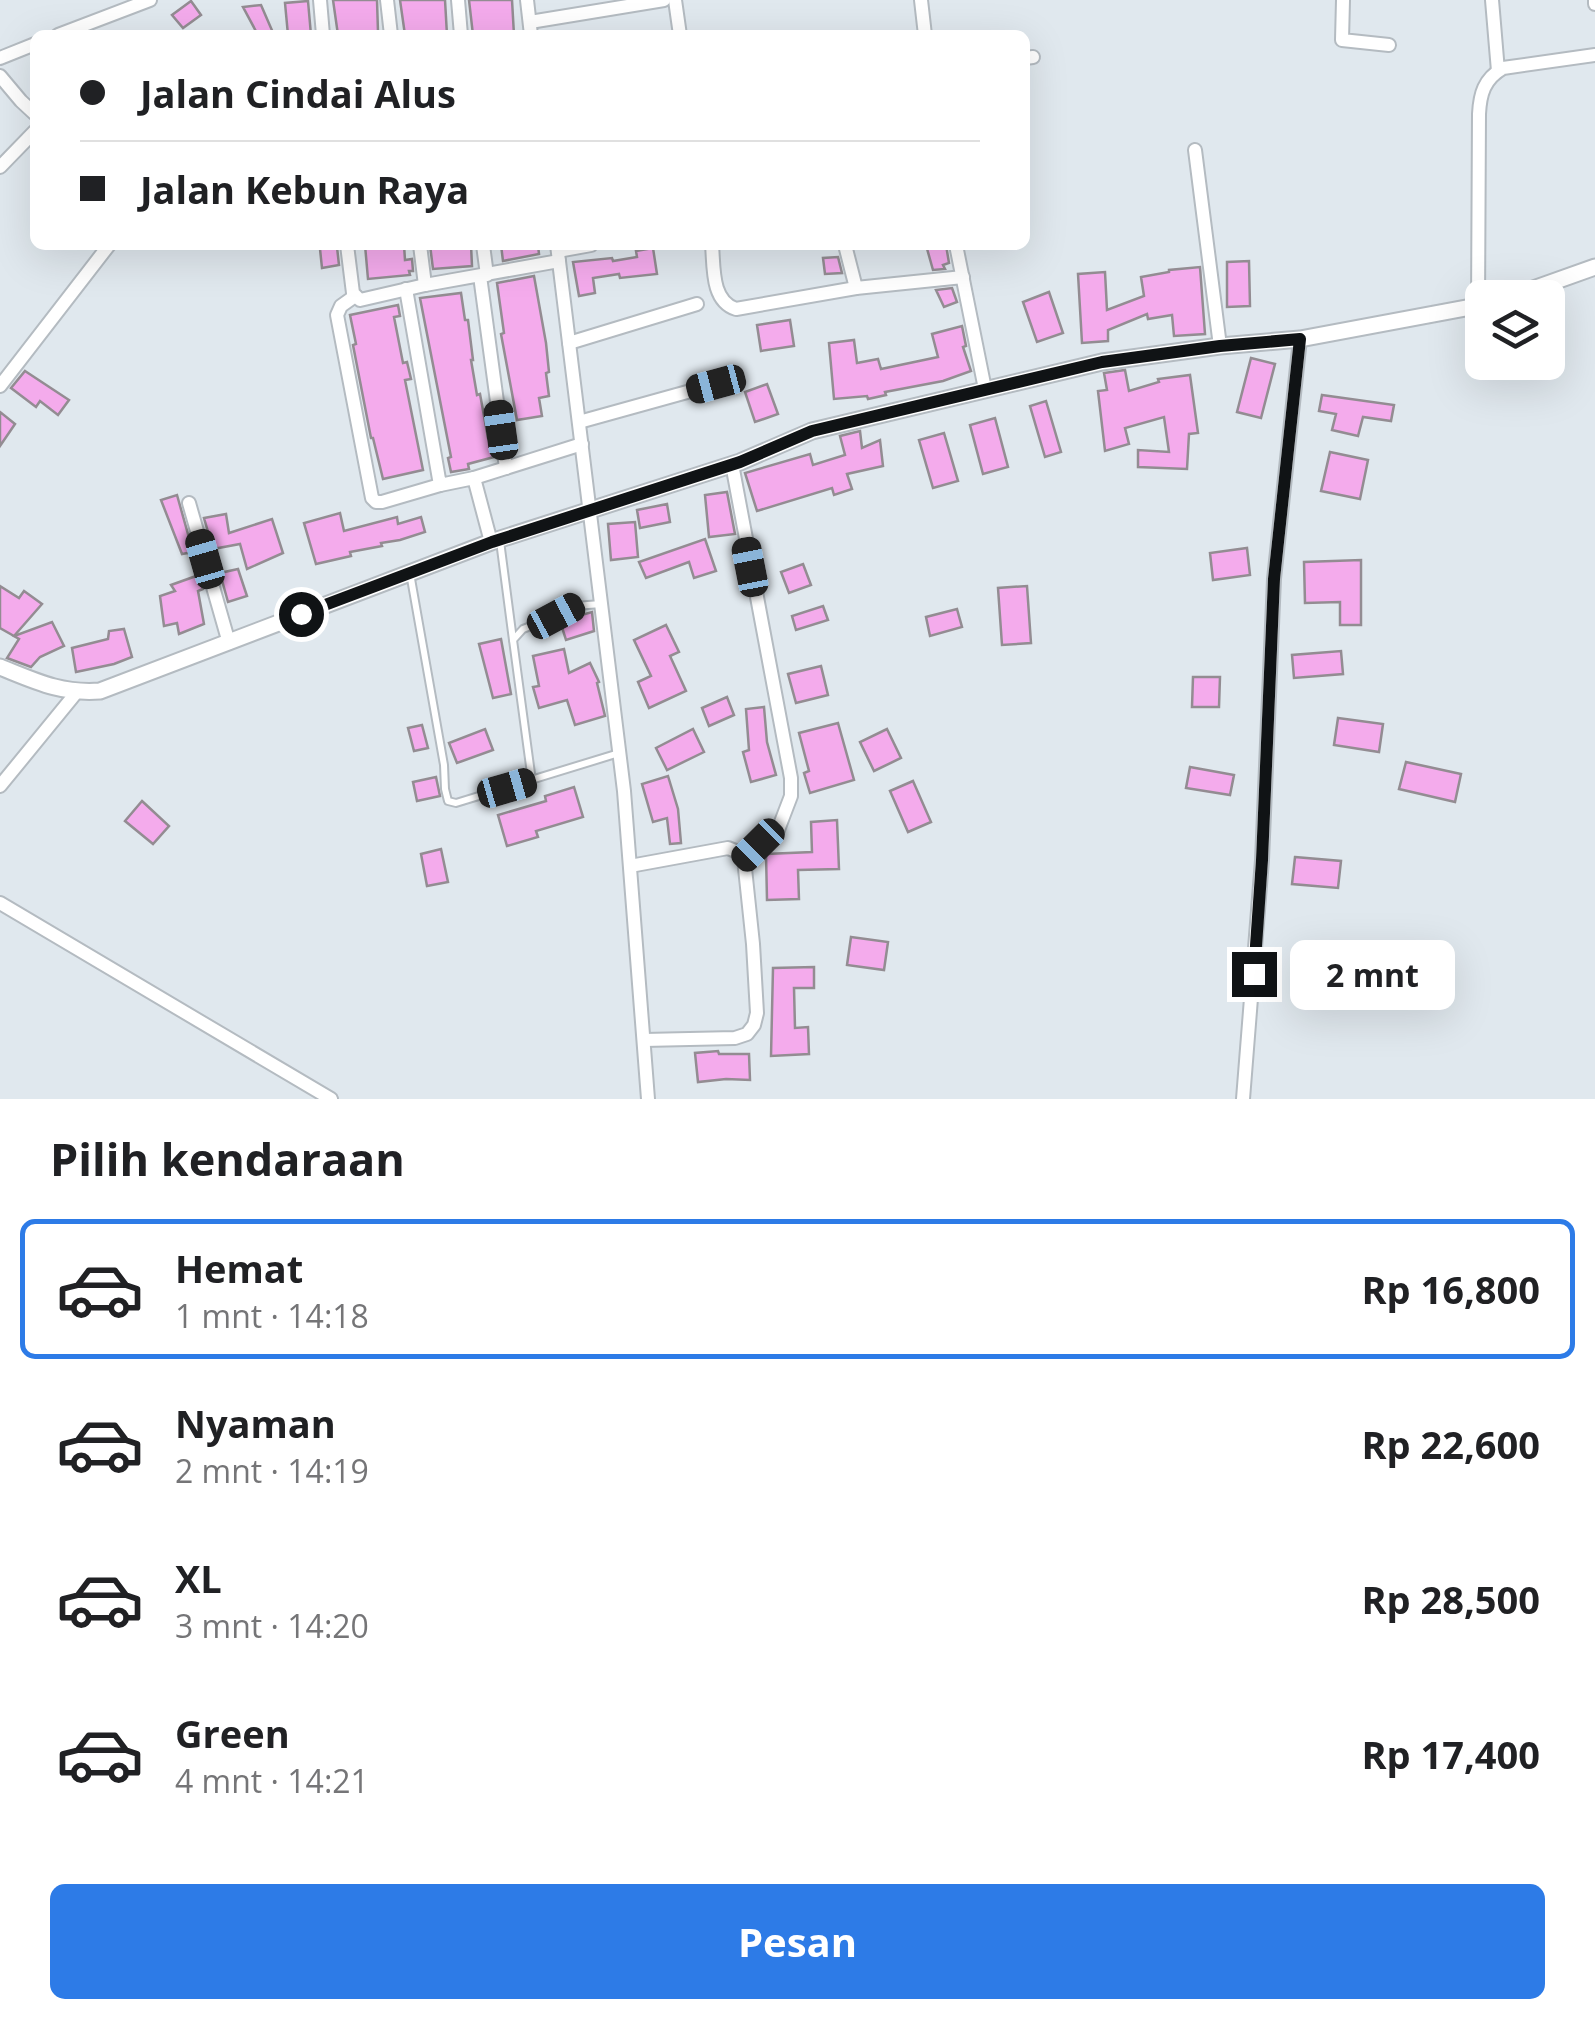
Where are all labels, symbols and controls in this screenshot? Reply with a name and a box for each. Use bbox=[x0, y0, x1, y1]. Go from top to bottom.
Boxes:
text: Jalan Cindai Alus bbox=[140, 67, 456, 119]
text: Jalan Kebun Raya bbox=[140, 163, 469, 215]
map controls bbox=[1465, 280, 1565, 380]
button: layers bbox=[1465, 280, 1565, 380]
car bbox=[683, 362, 749, 406]
car bbox=[482, 398, 520, 462]
car bbox=[182, 526, 228, 592]
car bbox=[730, 535, 770, 599]
car bbox=[522, 589, 590, 643]
route start bbox=[279, 592, 324, 637]
car bbox=[474, 765, 540, 811]
car bbox=[726, 813, 790, 877]
callout: 2 mnt bbox=[1289, 939, 1454, 1009]
route end bbox=[1232, 952, 1277, 997]
text: 2 mnt bbox=[1326, 953, 1419, 996]
text: Pilih kendaraan bbox=[50, 1128, 405, 1189]
text: Hemat bbox=[175, 1242, 303, 1294]
icon: car bbox=[55, 1244, 145, 1334]
text: Rp 16,800 bbox=[1362, 1263, 1540, 1315]
text: 1 mnt · 14:18 bbox=[175, 1294, 369, 1337]
text: Nyaman bbox=[175, 1397, 336, 1449]
icon: car bbox=[55, 1399, 145, 1489]
text: Rp 22,600 bbox=[1362, 1418, 1540, 1470]
text: 2 mnt · 14:19 bbox=[175, 1449, 369, 1492]
text: XL bbox=[175, 1552, 222, 1604]
icon: car bbox=[55, 1554, 145, 1644]
text: Rp 28,500 bbox=[1362, 1573, 1540, 1625]
text: 3 mnt · 14:20 bbox=[175, 1604, 369, 1647]
text: Green bbox=[175, 1707, 290, 1759]
icon: car bbox=[55, 1709, 145, 1799]
text: Rp 17,400 bbox=[1362, 1728, 1540, 1780]
text: 4 mnt · 14:21 bbox=[175, 1759, 369, 1802]
button: Pesan bbox=[50, 1884, 1545, 1999]

